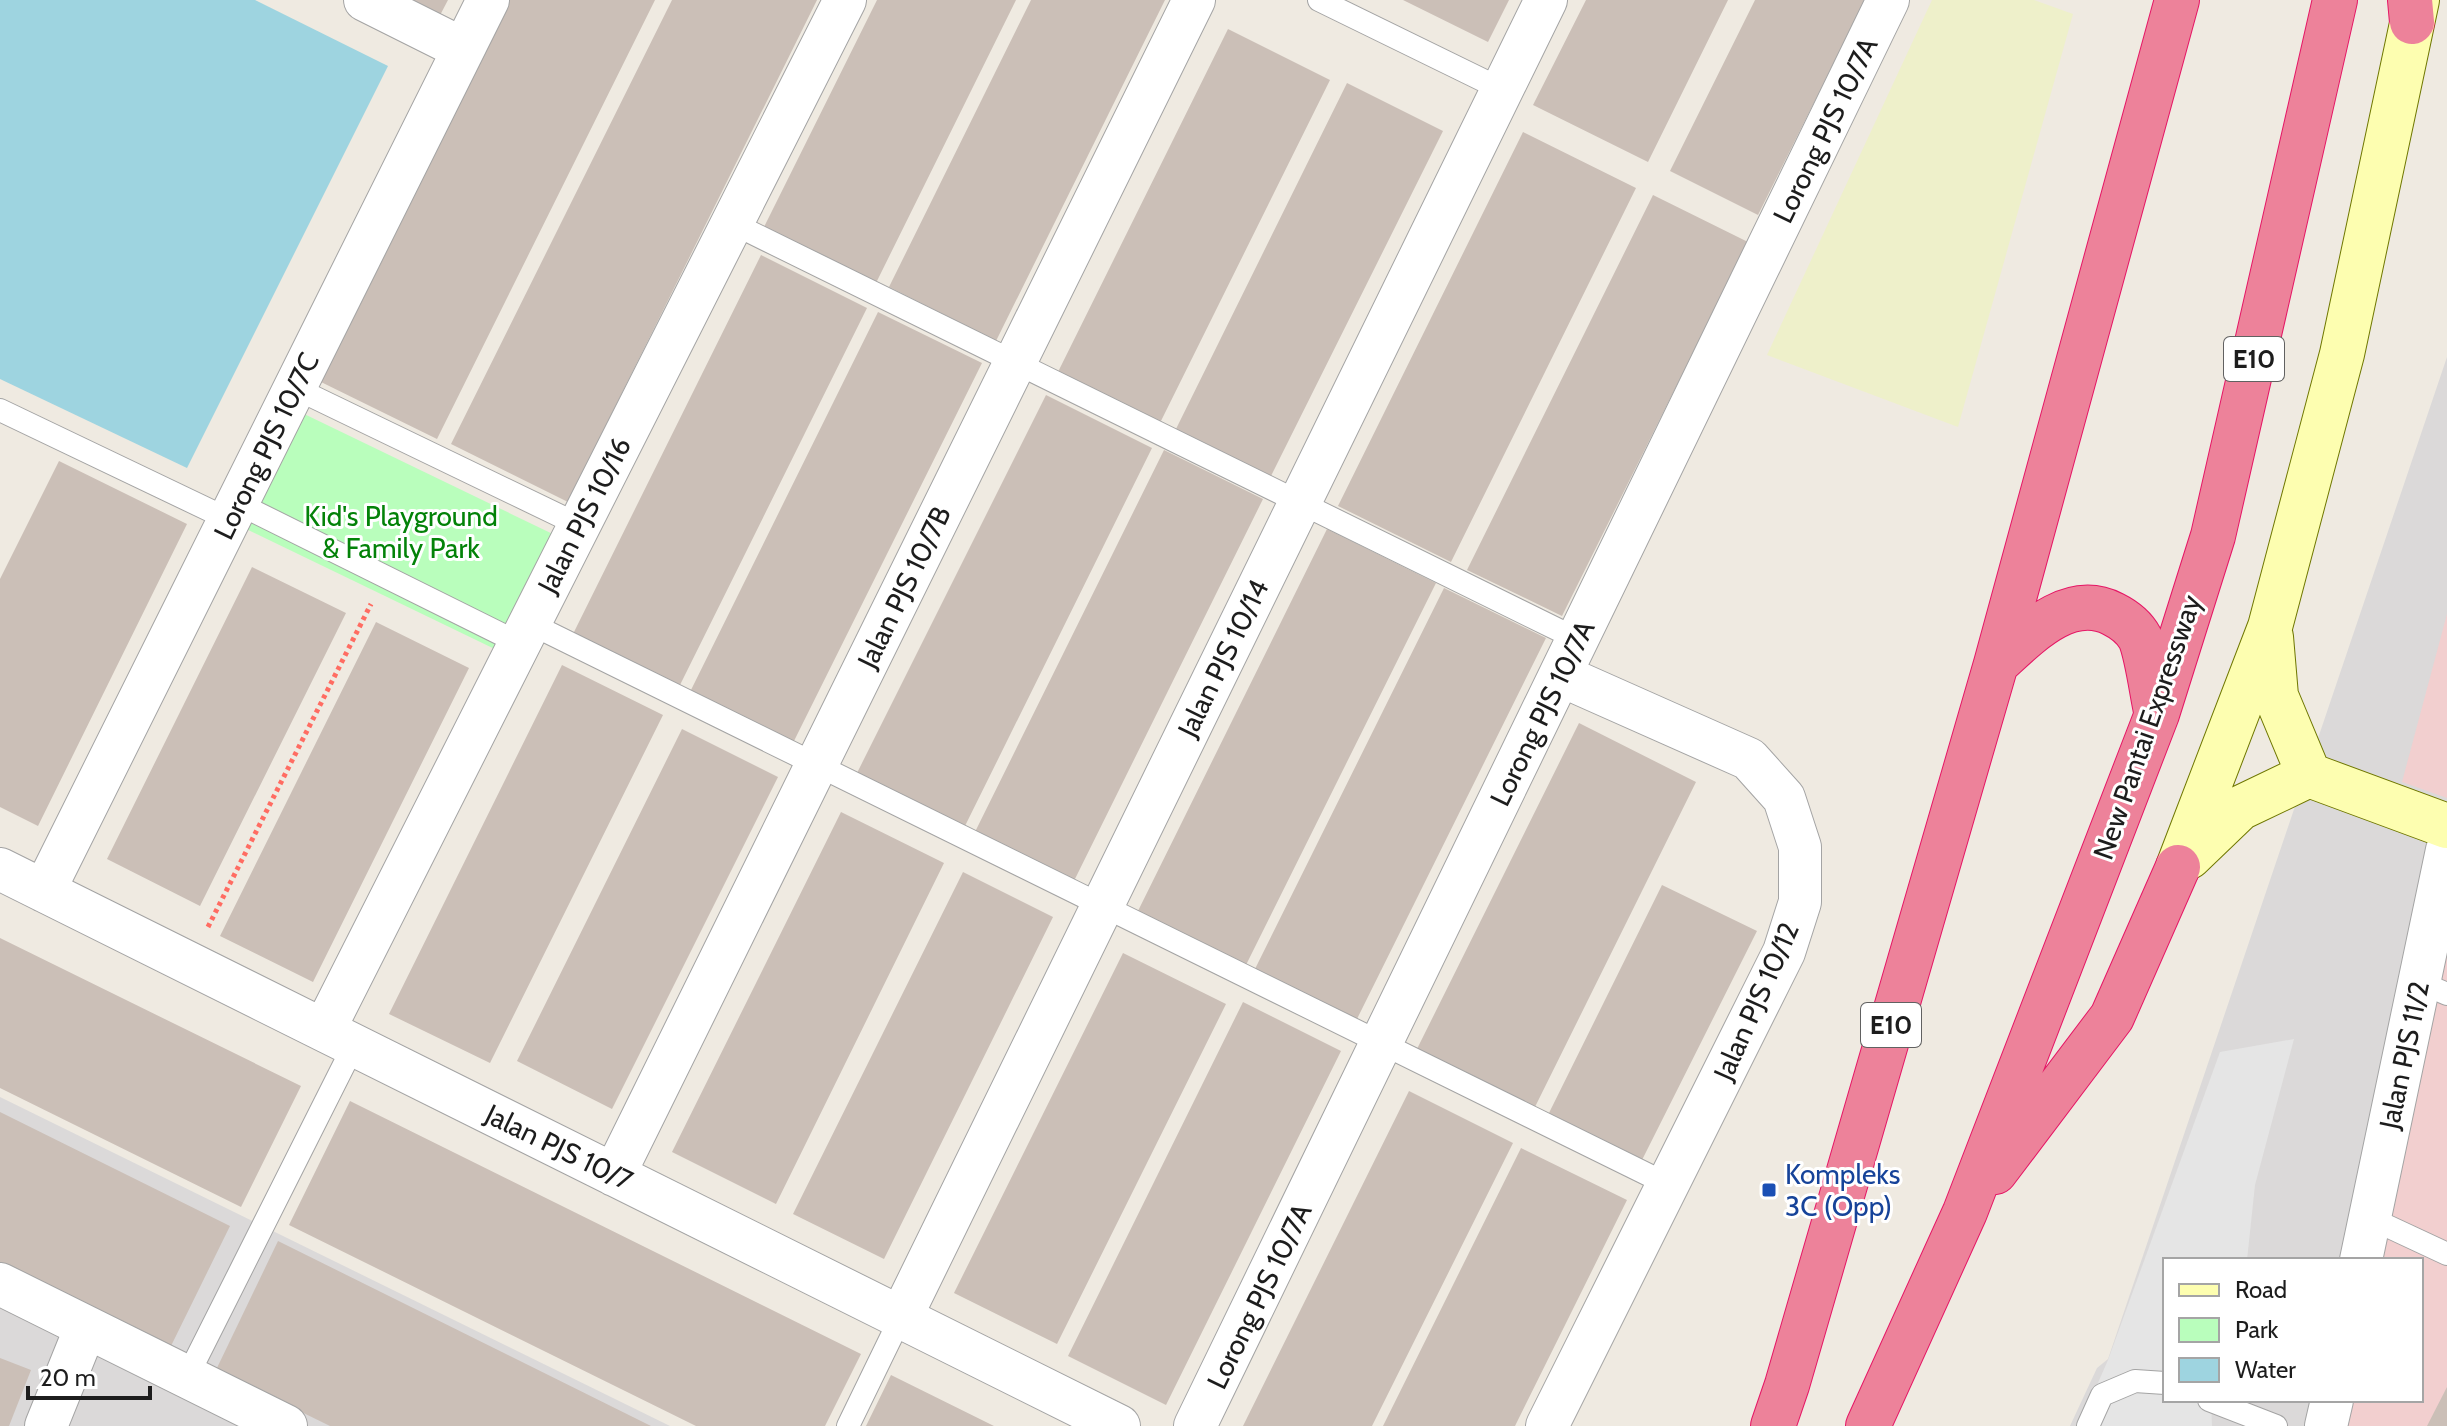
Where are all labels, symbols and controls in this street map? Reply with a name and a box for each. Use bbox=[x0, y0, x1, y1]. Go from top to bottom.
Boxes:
street label: Lorong PJS 10/7A bbox=[1765, 31, 1885, 228]
road number: E10 bbox=[2224, 337, 2284, 381]
street label: Lorong PJS 10/7C bbox=[206, 347, 326, 545]
street label: Jalan PJS 10/16 bbox=[530, 431, 638, 600]
park label: Kid's Playground & Family Park bbox=[304, 499, 498, 565]
street label: Jalan PJS 10/7B bbox=[850, 500, 958, 675]
street label: Jalan PJS 10/14 bbox=[1170, 574, 1276, 743]
street label: New Pantai Expressway bbox=[2086, 590, 2208, 864]
street label: Lorong PJS 10/7A bbox=[1482, 614, 1602, 811]
street label: Jalan PJS 10/12 bbox=[1706, 917, 1806, 1086]
street label: Jalan PJS 11/2 bbox=[2372, 978, 2436, 1133]
road number: E10 bbox=[1861, 1003, 1921, 1047]
street label: Jalan PJS 10/7 bbox=[479, 1096, 638, 1197]
place label: Kompleks 3C (Opp) bbox=[1785, 1157, 1900, 1223]
marker: Kompleks 3C (Opp) bbox=[1760, 1181, 1778, 1199]
street label: Lorong PJS 10/7A bbox=[1199, 1197, 1319, 1394]
legend bbox=[2163, 1258, 2423, 1402]
text: Road bbox=[2235, 1275, 2287, 1304]
text: Park bbox=[2235, 1315, 2278, 1344]
scale bar bbox=[28, 1350, 150, 1400]
text: Water bbox=[2235, 1355, 2296, 1384]
text: 20 m bbox=[40, 1363, 96, 1392]

